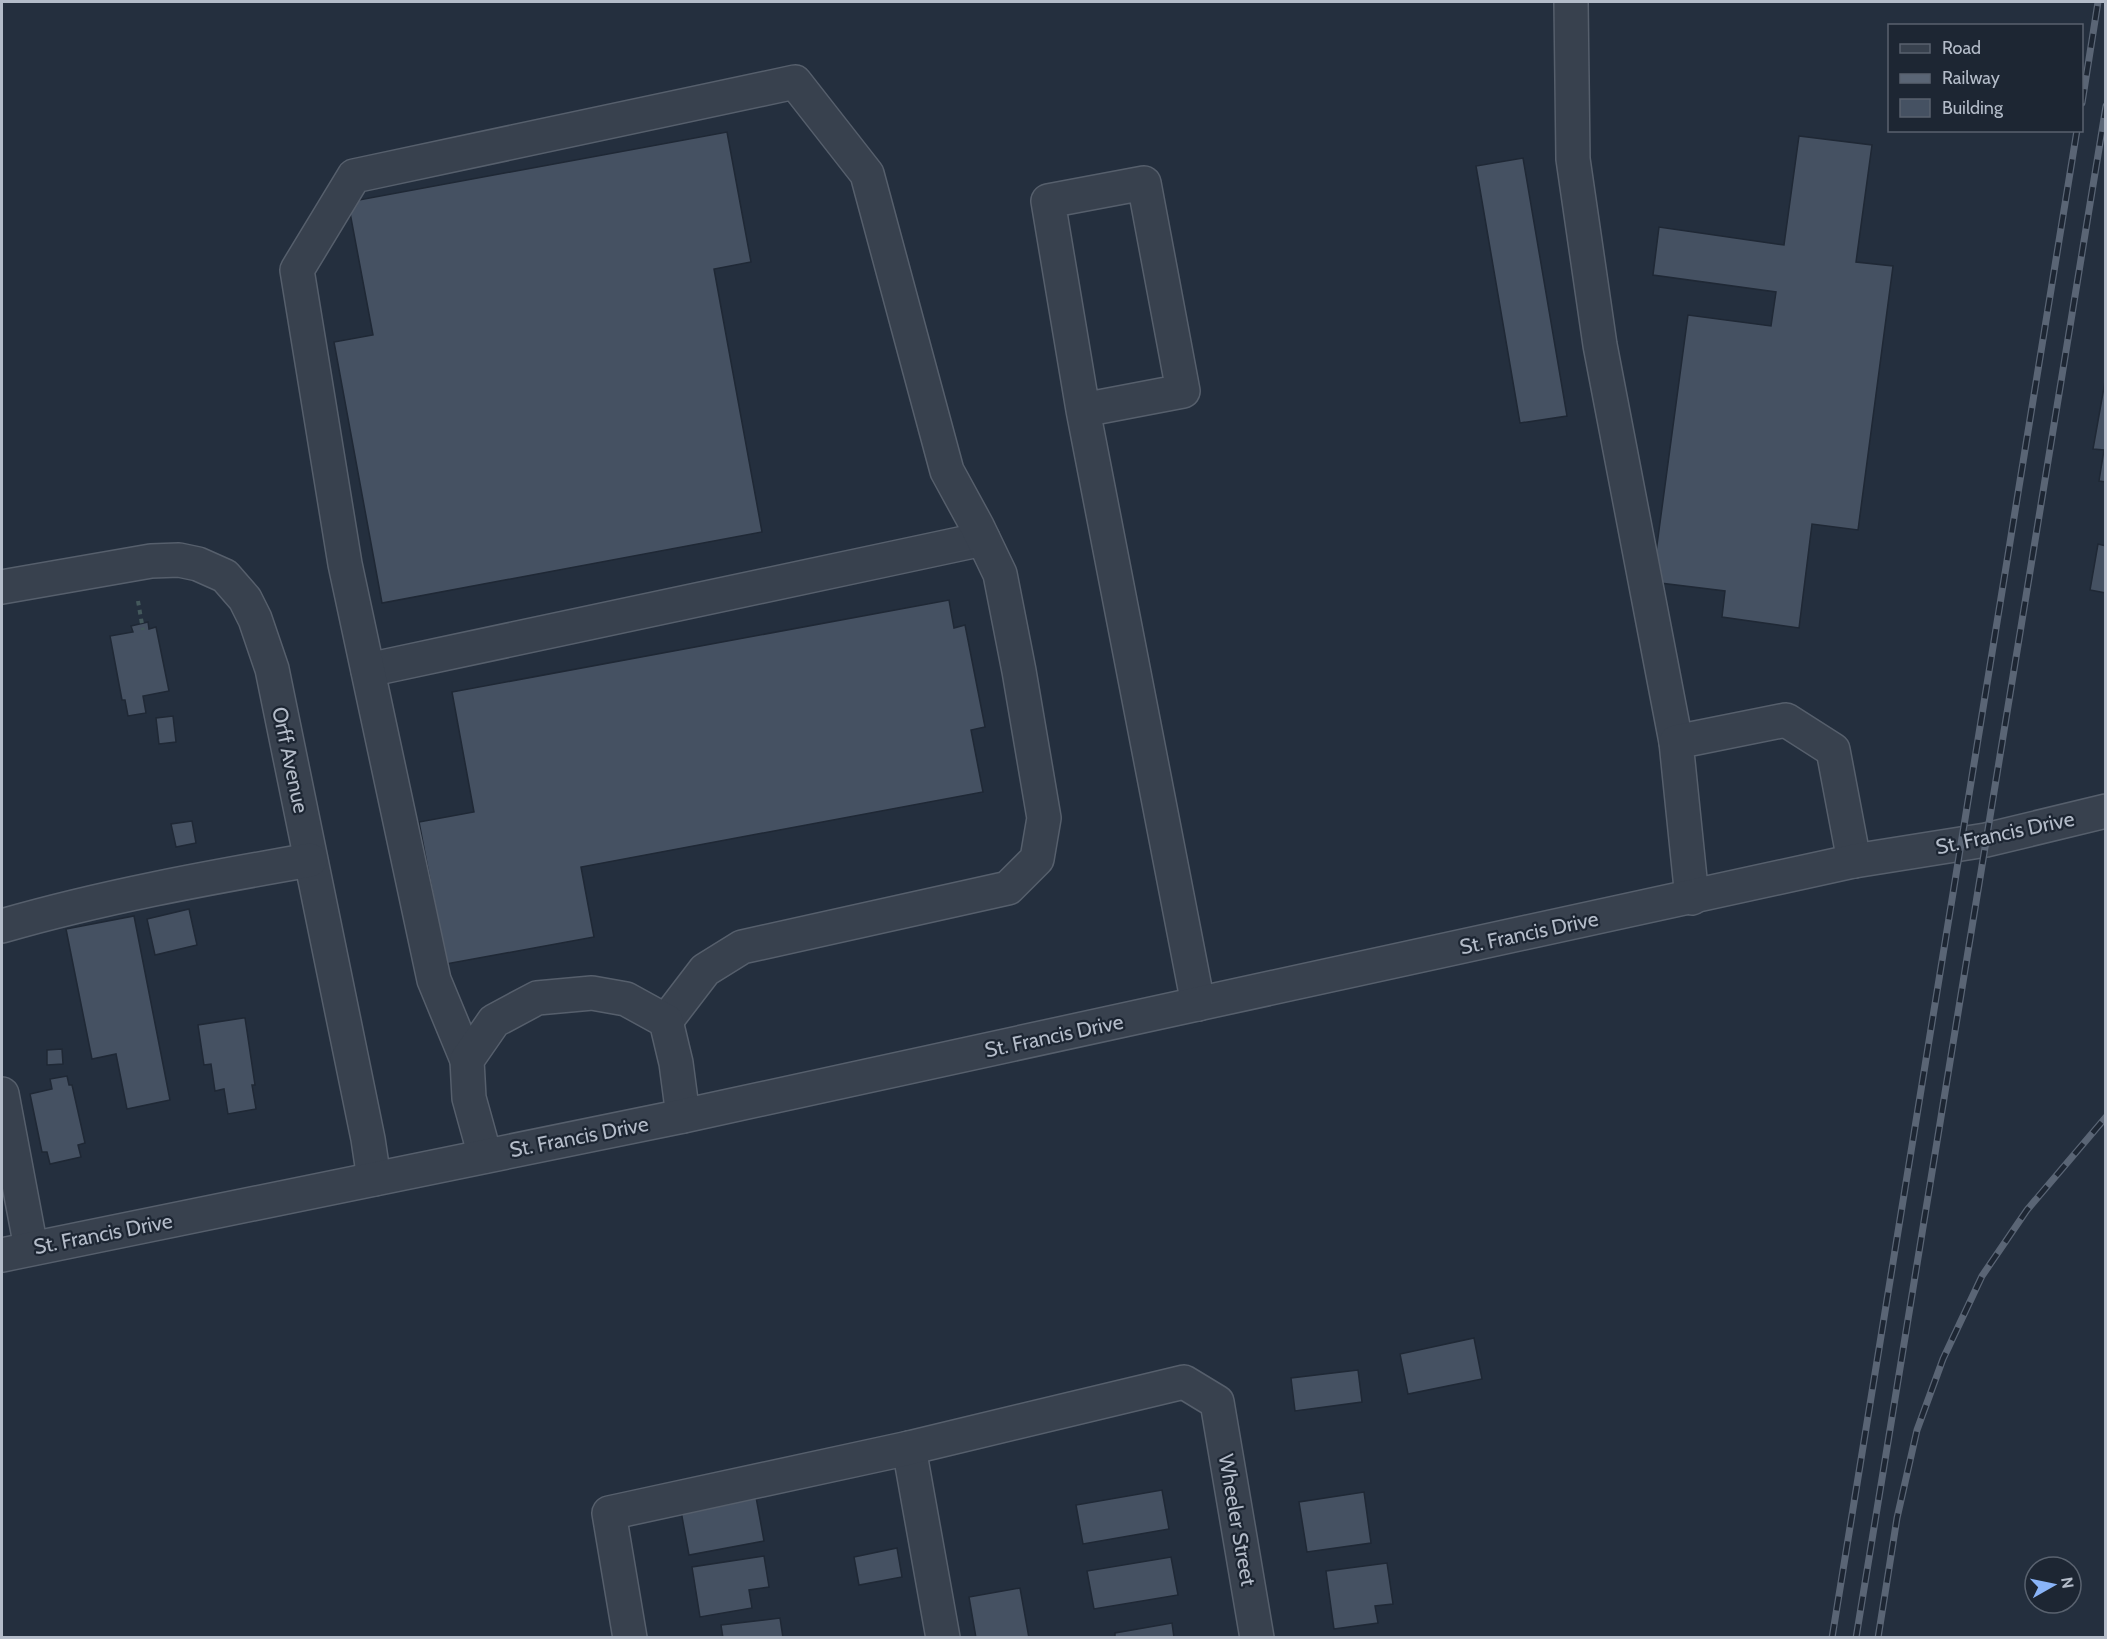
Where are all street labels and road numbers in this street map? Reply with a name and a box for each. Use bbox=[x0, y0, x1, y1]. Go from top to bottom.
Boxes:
street label: Orff Avenue bbox=[267, 705, 314, 815]
street label: St. Francis Drive bbox=[1933, 806, 2077, 859]
street label: St. Francis Drive bbox=[1457, 906, 1601, 959]
street label: St. Francis Drive bbox=[982, 1009, 1126, 1062]
street label: St. Francis Drive bbox=[507, 1111, 651, 1162]
street label: St. Francis Drive bbox=[31, 1208, 175, 1259]
street label: Wheeler Street bbox=[1214, 1452, 1261, 1588]

